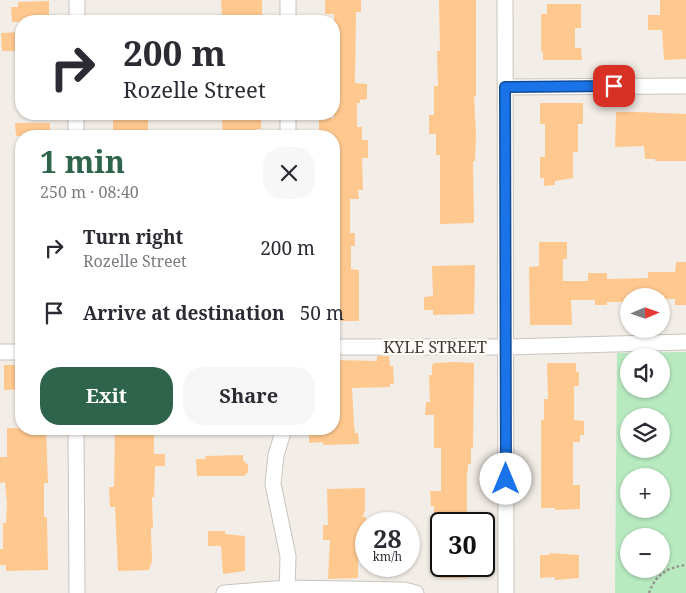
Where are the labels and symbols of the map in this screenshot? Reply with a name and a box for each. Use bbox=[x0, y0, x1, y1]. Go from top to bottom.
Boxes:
pin bbox=[593, 65, 635, 107]
north arrow bbox=[620, 288, 670, 338]
street label: KYLE STREET bbox=[383, 336, 487, 358]
position arrow bbox=[479, 452, 531, 504]
speed limit sign: 30 bbox=[430, 512, 495, 577]

